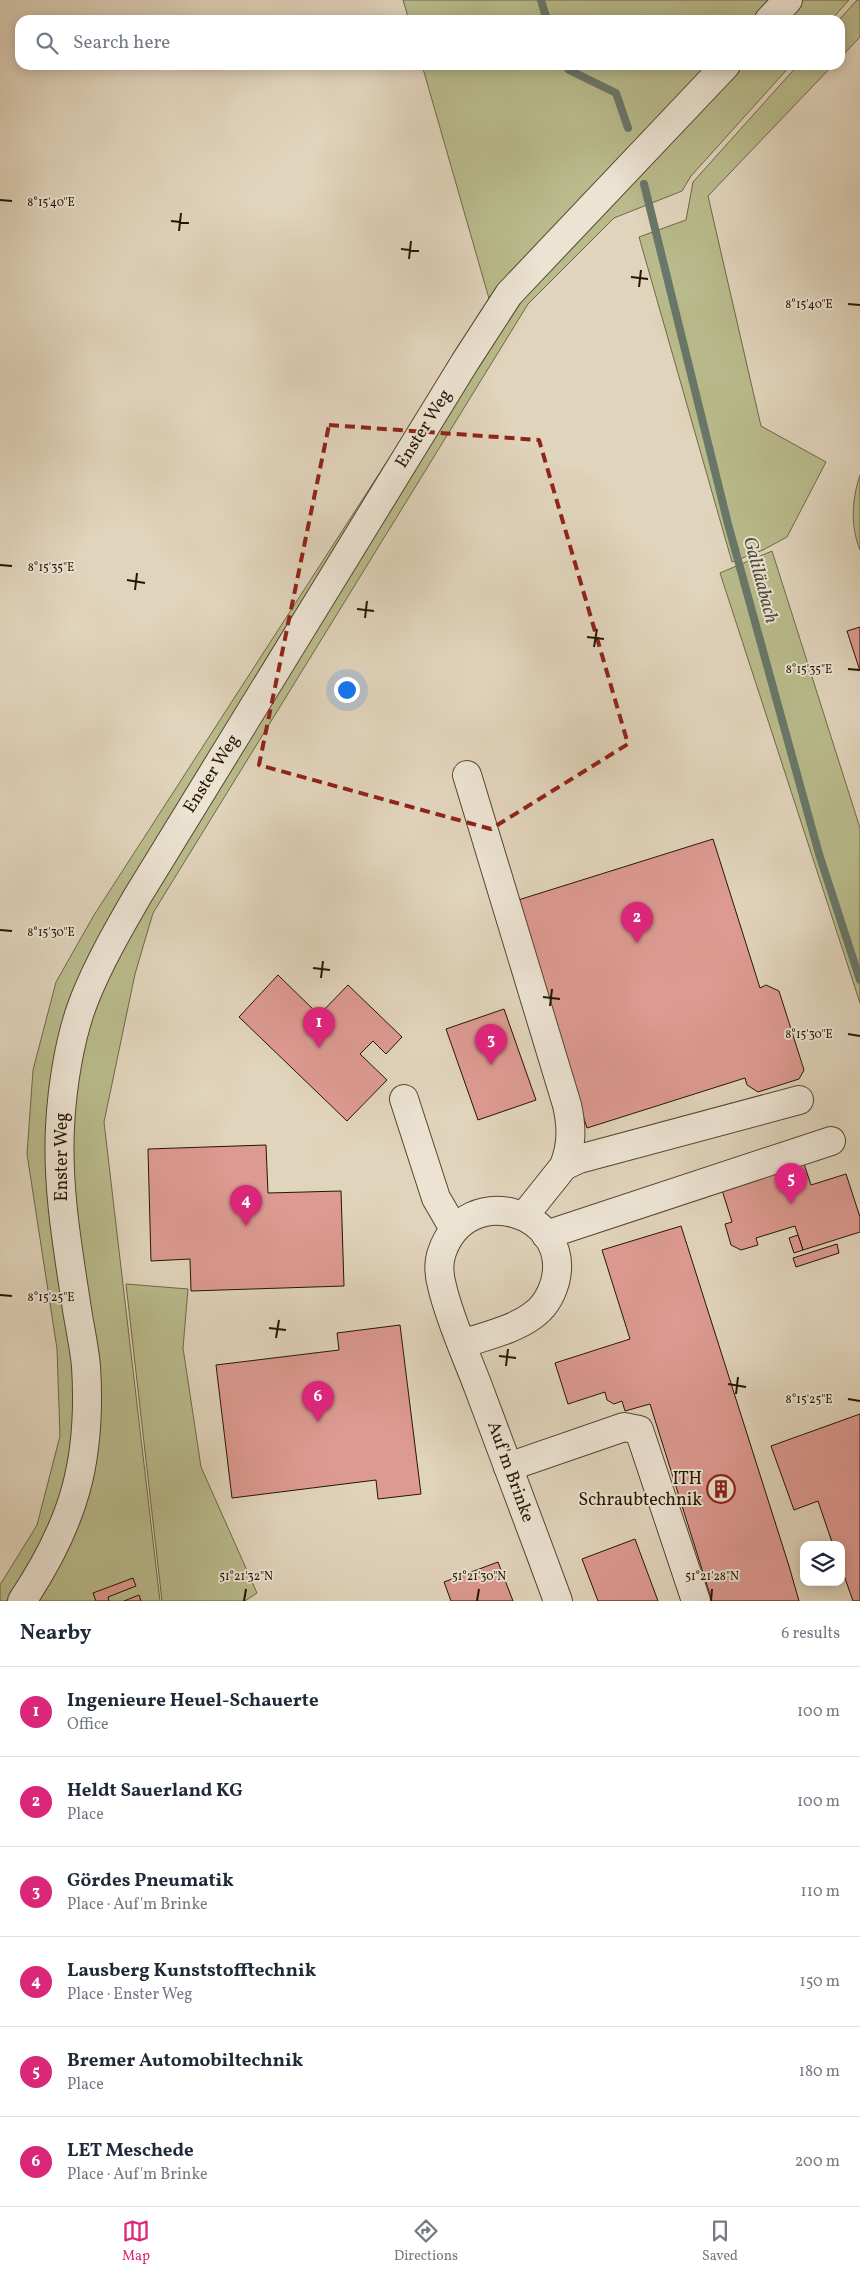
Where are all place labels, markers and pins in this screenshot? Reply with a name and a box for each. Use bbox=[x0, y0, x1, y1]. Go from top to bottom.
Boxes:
pin: 2 bbox=[621, 902, 653, 943]
pin: 1 bbox=[303, 1007, 335, 1048]
pin: 3 bbox=[475, 1024, 507, 1065]
pin: 5 bbox=[775, 1163, 807, 1204]
pin: 4 bbox=[230, 1185, 262, 1226]
pin: 6 bbox=[302, 1381, 334, 1422]
place label: ITH Schraubtechnik bbox=[578, 1467, 702, 1513]
building icon: ITH Schraubtechnik bbox=[706, 1474, 736, 1504]

